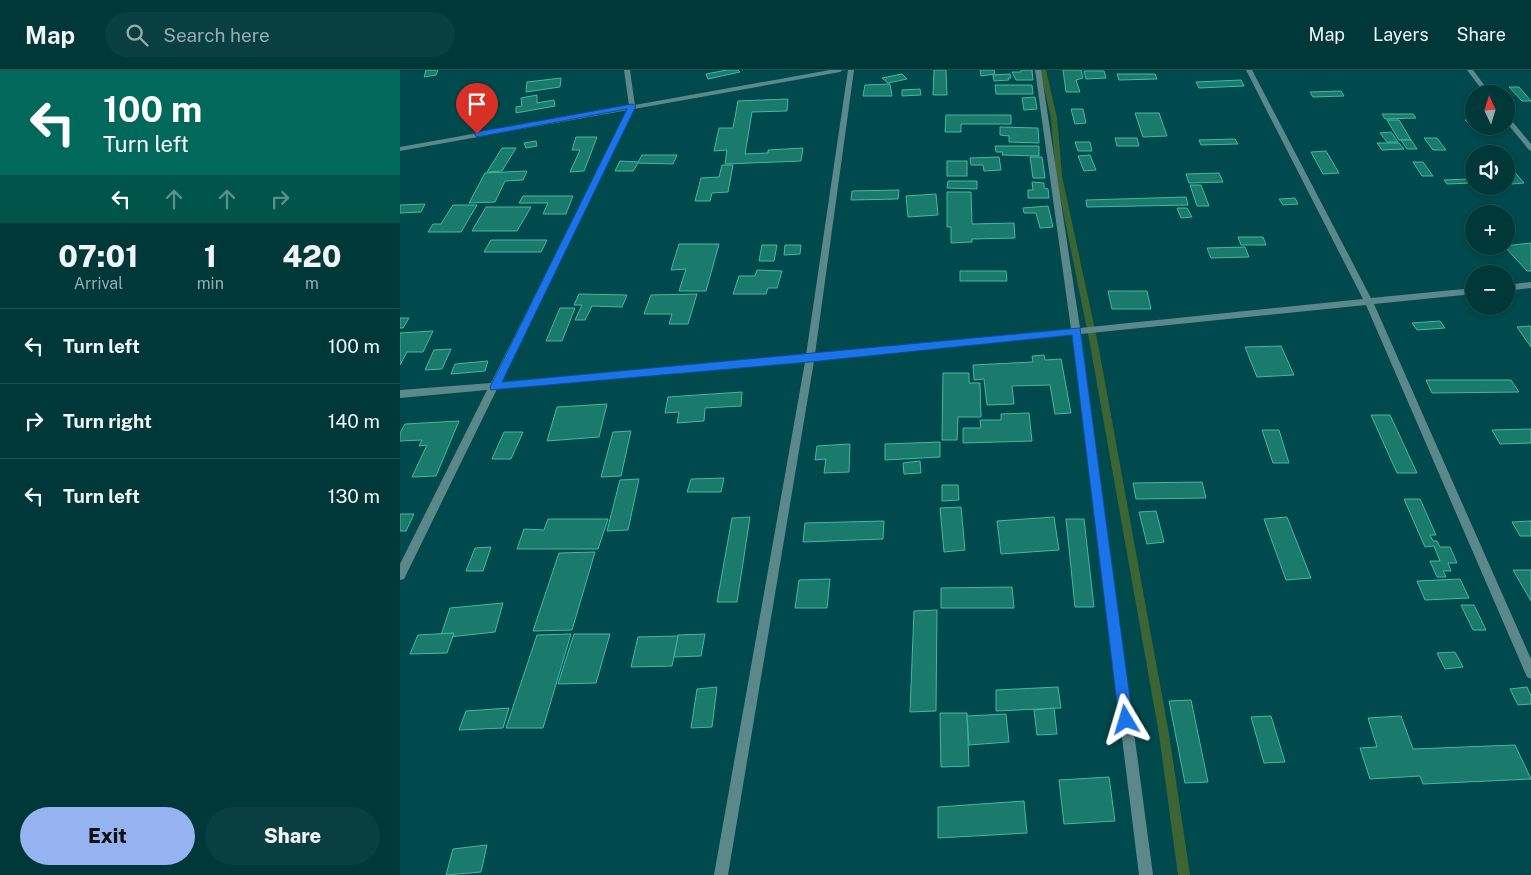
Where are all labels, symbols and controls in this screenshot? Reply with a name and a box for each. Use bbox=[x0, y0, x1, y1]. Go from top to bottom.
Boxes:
search box bbox=[105, 12, 455, 57]
text: Map bbox=[25, 21, 75, 49]
icon: search bbox=[123, 21, 151, 49]
text: Search here bbox=[163, 24, 270, 46]
text: Map bbox=[1309, 24, 1345, 45]
text: Layers bbox=[1373, 24, 1429, 45]
text: Share bbox=[1457, 24, 1506, 45]
pin bbox=[456, 83, 498, 134]
north arrow bbox=[1465, 85, 1515, 135]
map controls bbox=[1465, 85, 1515, 315]
text: 100 m bbox=[103, 89, 202, 130]
icon: left bbox=[20, 90, 85, 155]
icon: arrive bbox=[463, 90, 491, 118]
text: Turn left bbox=[103, 131, 189, 157]
button: sound bbox=[1465, 145, 1515, 195]
icon: left bbox=[107, 185, 135, 213]
icon: ahead bbox=[160, 185, 188, 213]
icon: ahead bbox=[213, 185, 241, 213]
icon: right bbox=[266, 185, 294, 213]
button: + bbox=[1465, 205, 1515, 255]
text: 07:01 bbox=[58, 238, 138, 274]
text: 1 bbox=[204, 238, 217, 274]
text: 420 bbox=[282, 238, 342, 274]
button: − bbox=[1465, 265, 1515, 315]
text: Arrival bbox=[74, 274, 123, 293]
text: min bbox=[197, 274, 224, 293]
text: m bbox=[305, 274, 319, 293]
icon: left bbox=[20, 332, 48, 360]
text: Turn left bbox=[63, 335, 140, 357]
text: 100 m bbox=[328, 335, 380, 357]
icon: right bbox=[20, 407, 48, 435]
text: Turn right bbox=[63, 410, 152, 432]
text: 140 m bbox=[328, 410, 380, 432]
icon: left bbox=[20, 482, 48, 510]
text: Turn left bbox=[63, 485, 140, 507]
text: 130 m bbox=[328, 485, 380, 507]
position arrow bbox=[1099, 693, 1151, 745]
button: Exit bbox=[20, 807, 195, 865]
button: Share bbox=[205, 807, 380, 865]

